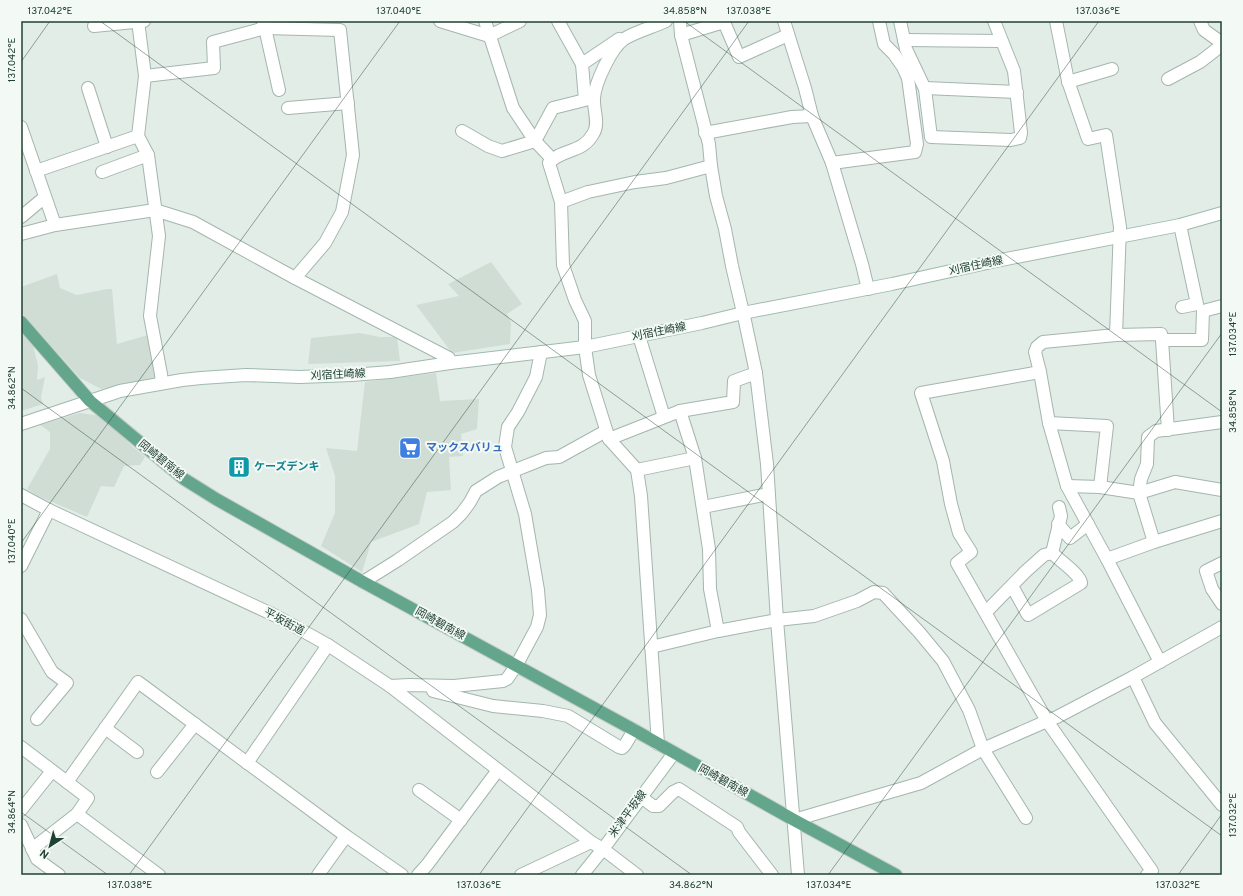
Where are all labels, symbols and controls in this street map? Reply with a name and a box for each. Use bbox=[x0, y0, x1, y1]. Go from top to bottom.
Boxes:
text: 137.042°E bbox=[28, 5, 72, 18]
text: 137.040°E bbox=[376, 5, 422, 18]
text: 34.858°N bbox=[663, 5, 707, 18]
text: 137.038°E bbox=[727, 5, 771, 18]
text: 137.036°E bbox=[1076, 5, 1120, 18]
text: 137.042°E bbox=[6, 38, 19, 82]
street label: 刈宿住崎線 bbox=[948, 253, 1004, 279]
text: 137.034°E bbox=[1227, 312, 1240, 356]
street label: 刈宿住崎線 bbox=[631, 320, 687, 344]
text: 34.862°N bbox=[6, 366, 19, 410]
street label: 刈宿住崎線 bbox=[310, 367, 366, 383]
text: 34.858°N bbox=[1227, 389, 1240, 433]
supermarket icon: マックスバリュ bbox=[397, 435, 423, 461]
street label: 岡崎碧南線 bbox=[135, 437, 187, 483]
place label: マックスバリュ bbox=[426, 441, 503, 455]
building icon: ケーズデンキ bbox=[226, 454, 252, 480]
place label: ケーズデンキ bbox=[254, 460, 319, 474]
text: 137.040°E bbox=[6, 518, 19, 564]
street label: 平坂街道 bbox=[261, 605, 307, 639]
street label: 岡崎碧南線 bbox=[413, 605, 467, 643]
street label: 岡崎碧南線 bbox=[696, 762, 750, 800]
street label: 米津平坂線 bbox=[606, 788, 650, 840]
text: 34.864°N bbox=[6, 790, 19, 834]
text: 137.032°E bbox=[1227, 793, 1240, 837]
north arrow bbox=[30, 826, 70, 866]
text: N bbox=[37, 845, 52, 861]
text: 137.038°E bbox=[108, 879, 152, 892]
text: 137.036°E bbox=[457, 879, 501, 892]
text: 34.862°N bbox=[669, 879, 713, 892]
text: 137.034°E bbox=[807, 879, 851, 892]
text: 137.032°E bbox=[1156, 879, 1200, 892]

